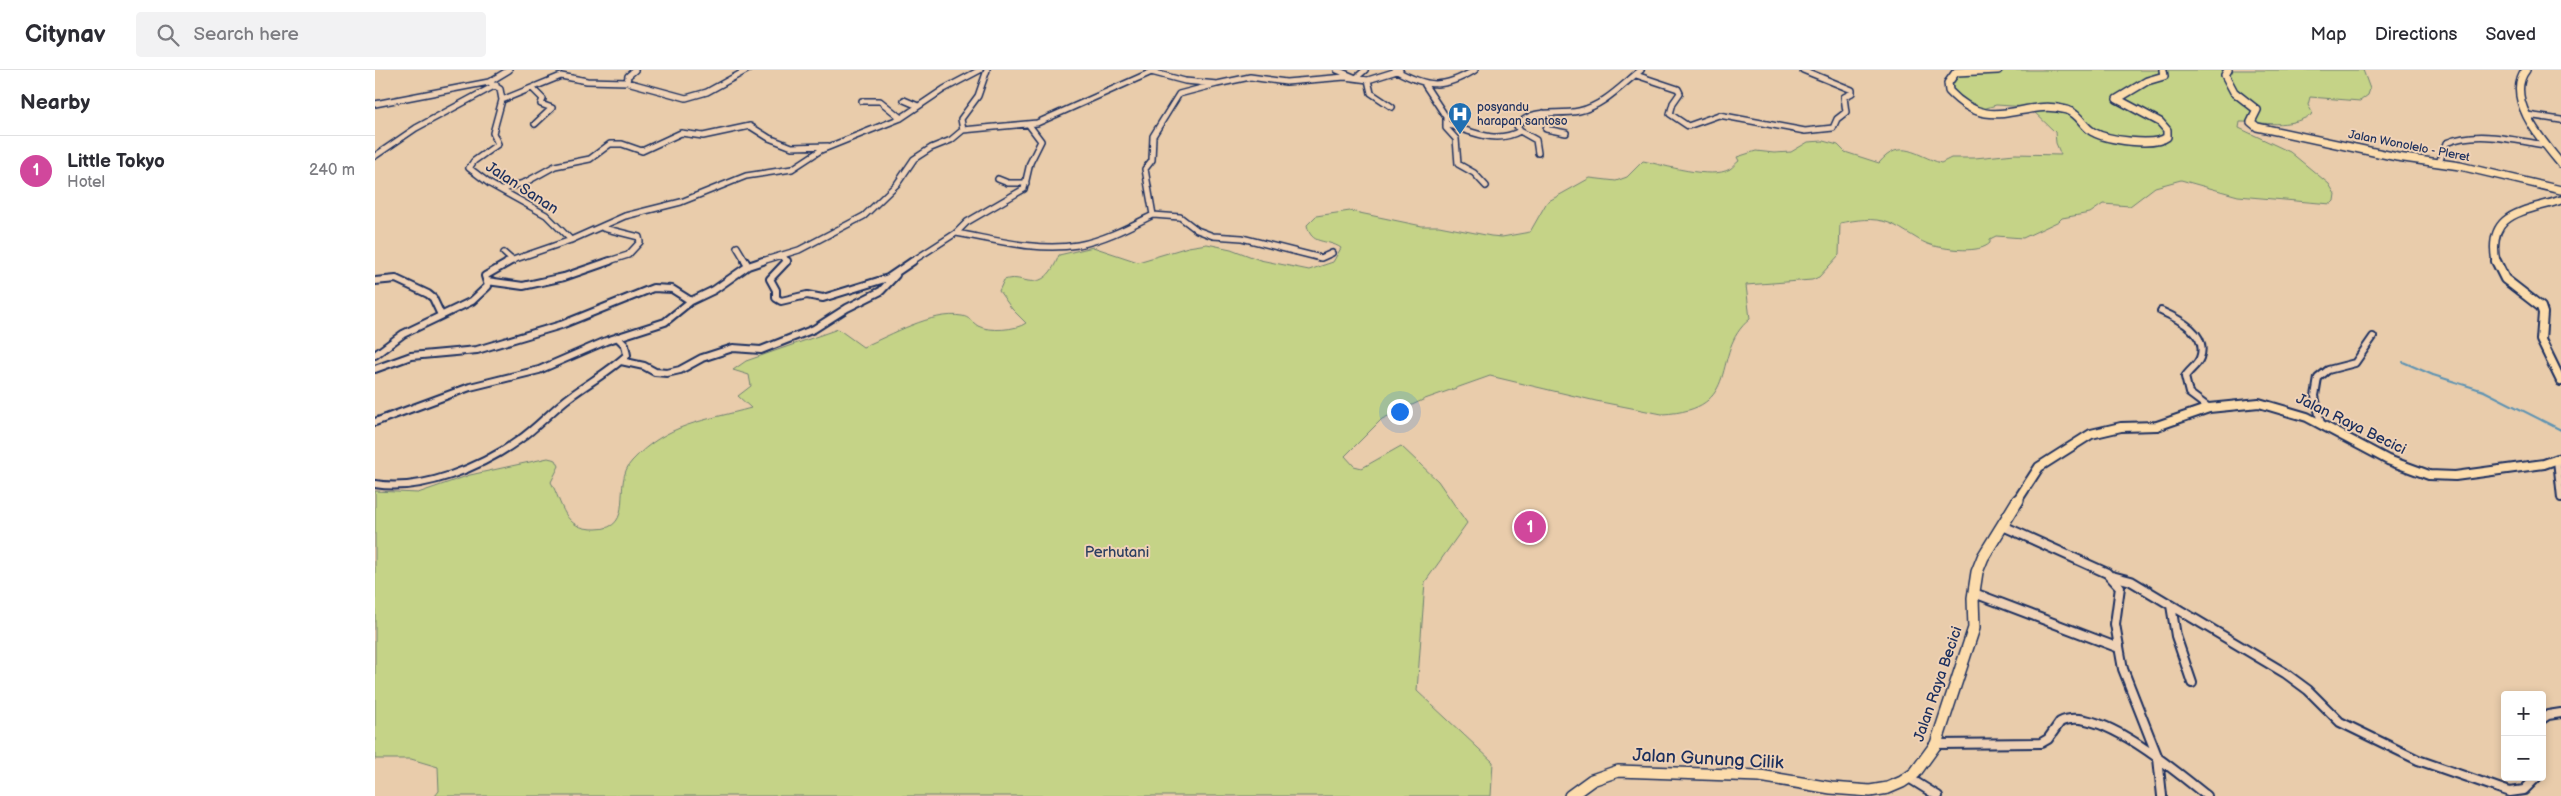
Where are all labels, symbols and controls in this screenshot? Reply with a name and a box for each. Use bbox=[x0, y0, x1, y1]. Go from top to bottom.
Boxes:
search box bbox=[136, 12, 486, 57]
text: Citynav bbox=[25, 20, 106, 49]
icon: search bbox=[154, 21, 182, 49]
text: Search here bbox=[194, 23, 299, 46]
text: Map bbox=[2311, 24, 2347, 45]
text: Directions bbox=[2375, 24, 2457, 45]
text: Saved bbox=[2485, 24, 2536, 45]
text: Nearby bbox=[20, 90, 90, 115]
place label: posyandu harapan santoso bbox=[1477, 100, 1568, 129]
hospital icon: posyandu harapan santoso bbox=[1447, 101, 1473, 135]
street label: Jalan Wonolelo - Pleret bbox=[2347, 127, 2471, 165]
text: Little Tokyo bbox=[67, 150, 165, 173]
street label: Jalan Sanan bbox=[482, 157, 562, 219]
text: 1 bbox=[33, 161, 39, 180]
text: 240 m bbox=[309, 161, 355, 180]
text: Hotel bbox=[67, 173, 105, 192]
street label: Jalan Raya Becici bbox=[2293, 389, 2409, 459]
your location bbox=[1387, 399, 1413, 425]
pin: 1 bbox=[1514, 508, 1546, 546]
park label: Perhutani bbox=[1085, 543, 1149, 562]
street label: Jalan Raya Becici bbox=[1909, 624, 1967, 744]
map controls bbox=[2501, 691, 2546, 781]
button: + bbox=[2501, 691, 2546, 736]
button: − bbox=[2501, 736, 2546, 781]
street label: Jalan Gunung Cilik bbox=[1632, 745, 1784, 773]

